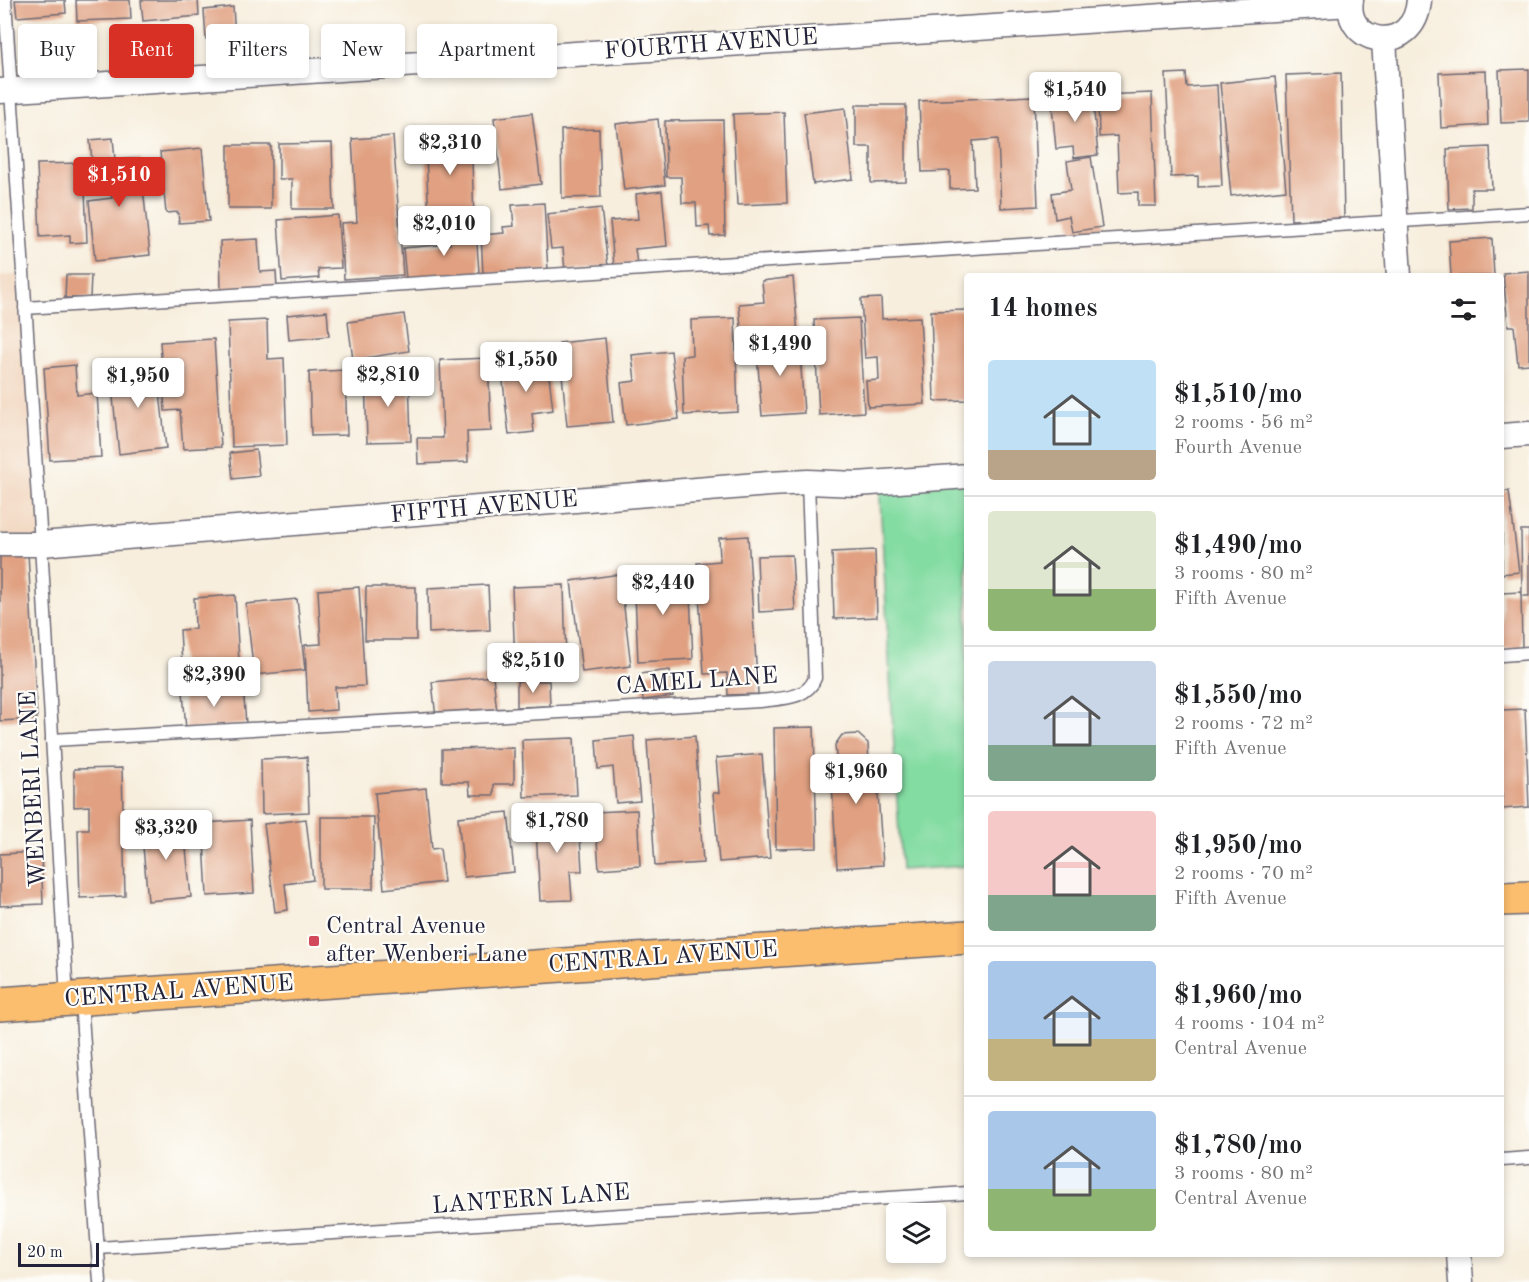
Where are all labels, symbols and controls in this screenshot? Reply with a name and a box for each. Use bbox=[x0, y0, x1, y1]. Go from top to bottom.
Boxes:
chip: Buy bbox=[18, 24, 97, 78]
chip: Rent bbox=[109, 24, 194, 78]
chip: Filters bbox=[206, 24, 309, 78]
chip: New bbox=[321, 24, 405, 78]
chip: Apartment bbox=[417, 24, 557, 78]
street label: FOURTH AVENUE bbox=[603, 26, 819, 64]
pin: $1,540 bbox=[1026, 72, 1124, 123]
text: $1,540 bbox=[1043, 81, 1107, 101]
pin: $2,310 bbox=[401, 125, 499, 176]
text: $2,310 bbox=[418, 134, 482, 154]
pin: $1,510 bbox=[70, 157, 168, 208]
text: $1,510 bbox=[87, 166, 151, 186]
pin: $2,010 bbox=[395, 206, 493, 257]
text: $2,010 bbox=[412, 215, 476, 235]
icon: filters bbox=[1447, 293, 1480, 326]
text: 14 homes bbox=[988, 296, 1097, 322]
pin: $1,490 bbox=[731, 326, 829, 377]
text: $1,490 bbox=[748, 335, 812, 355]
pin: $1,550 bbox=[477, 342, 575, 393]
text: $1,550 bbox=[494, 351, 558, 371]
pin: $2,810 bbox=[339, 357, 437, 408]
pin: $1,950 bbox=[89, 358, 187, 409]
text: $2,810 bbox=[356, 366, 420, 386]
text: $1,950 bbox=[106, 367, 170, 387]
text: $1,510/mo bbox=[1174, 382, 1302, 408]
icon: home bbox=[1036, 384, 1108, 456]
text: 2 rooms · 56 m² bbox=[1174, 413, 1313, 433]
text: Fourth Avenue bbox=[1174, 438, 1302, 458]
street label: FIFTH AVENUE bbox=[389, 488, 579, 528]
text: $1,490/mo bbox=[1174, 533, 1302, 559]
icon: home bbox=[1036, 535, 1108, 607]
text: 3 rooms · 80 m² bbox=[1174, 564, 1313, 584]
pin: $2,440 bbox=[614, 565, 712, 616]
text: $2,440 bbox=[631, 574, 695, 594]
text: Fifth Avenue bbox=[1174, 589, 1287, 609]
pin: $2,510 bbox=[484, 643, 582, 694]
text: $2,510 bbox=[501, 652, 565, 672]
pin: $2,390 bbox=[165, 657, 263, 708]
street label: CAMEL LANE bbox=[615, 664, 779, 700]
text: $2,390 bbox=[182, 666, 246, 686]
text: $1,550/mo bbox=[1174, 683, 1302, 709]
icon: home bbox=[1036, 685, 1108, 757]
street label: WENBERI LANE bbox=[17, 690, 51, 888]
text: 2 rooms · 72 m² bbox=[1174, 714, 1313, 734]
text: Fifth Avenue bbox=[1174, 739, 1287, 759]
pin: $1,960 bbox=[807, 754, 905, 805]
text: $1,960 bbox=[824, 763, 888, 783]
pin: $1,780 bbox=[508, 803, 606, 854]
pin: $3,320 bbox=[117, 810, 215, 861]
text: $1,780 bbox=[525, 812, 589, 832]
text: $3,320 bbox=[134, 819, 198, 839]
text: $1,950/mo bbox=[1174, 833, 1302, 859]
icon: home bbox=[1036, 835, 1108, 907]
text: 2 rooms · 70 m² bbox=[1174, 864, 1313, 884]
text: Fifth Avenue bbox=[1174, 889, 1287, 909]
place label: Central Avenue after Wenberi Lane bbox=[326, 915, 527, 967]
marker: Central Avenue after Wenberi Lane bbox=[307, 934, 321, 948]
street label: CENTRAL AVENUE bbox=[548, 938, 778, 978]
street label: CENTRAL AVENUE bbox=[64, 972, 294, 1012]
text: $1,960/mo bbox=[1174, 983, 1302, 1009]
icon: home bbox=[1036, 985, 1108, 1057]
text: 4 rooms · 104 m² bbox=[1174, 1014, 1324, 1034]
text: Central Avenue bbox=[1174, 1039, 1307, 1059]
text: $1,780/mo bbox=[1174, 1133, 1302, 1159]
icon: home bbox=[1036, 1135, 1108, 1207]
text: 3 rooms · 80 m² bbox=[1174, 1164, 1313, 1184]
street label: LANTERN LANE bbox=[431, 1181, 631, 1219]
text: Central Avenue bbox=[1174, 1189, 1307, 1209]
map controls bbox=[886, 1203, 946, 1263]
button: layers bbox=[886, 1203, 946, 1263]
scale bar bbox=[18, 1240, 99, 1268]
text: 20 m bbox=[27, 1245, 63, 1261]

